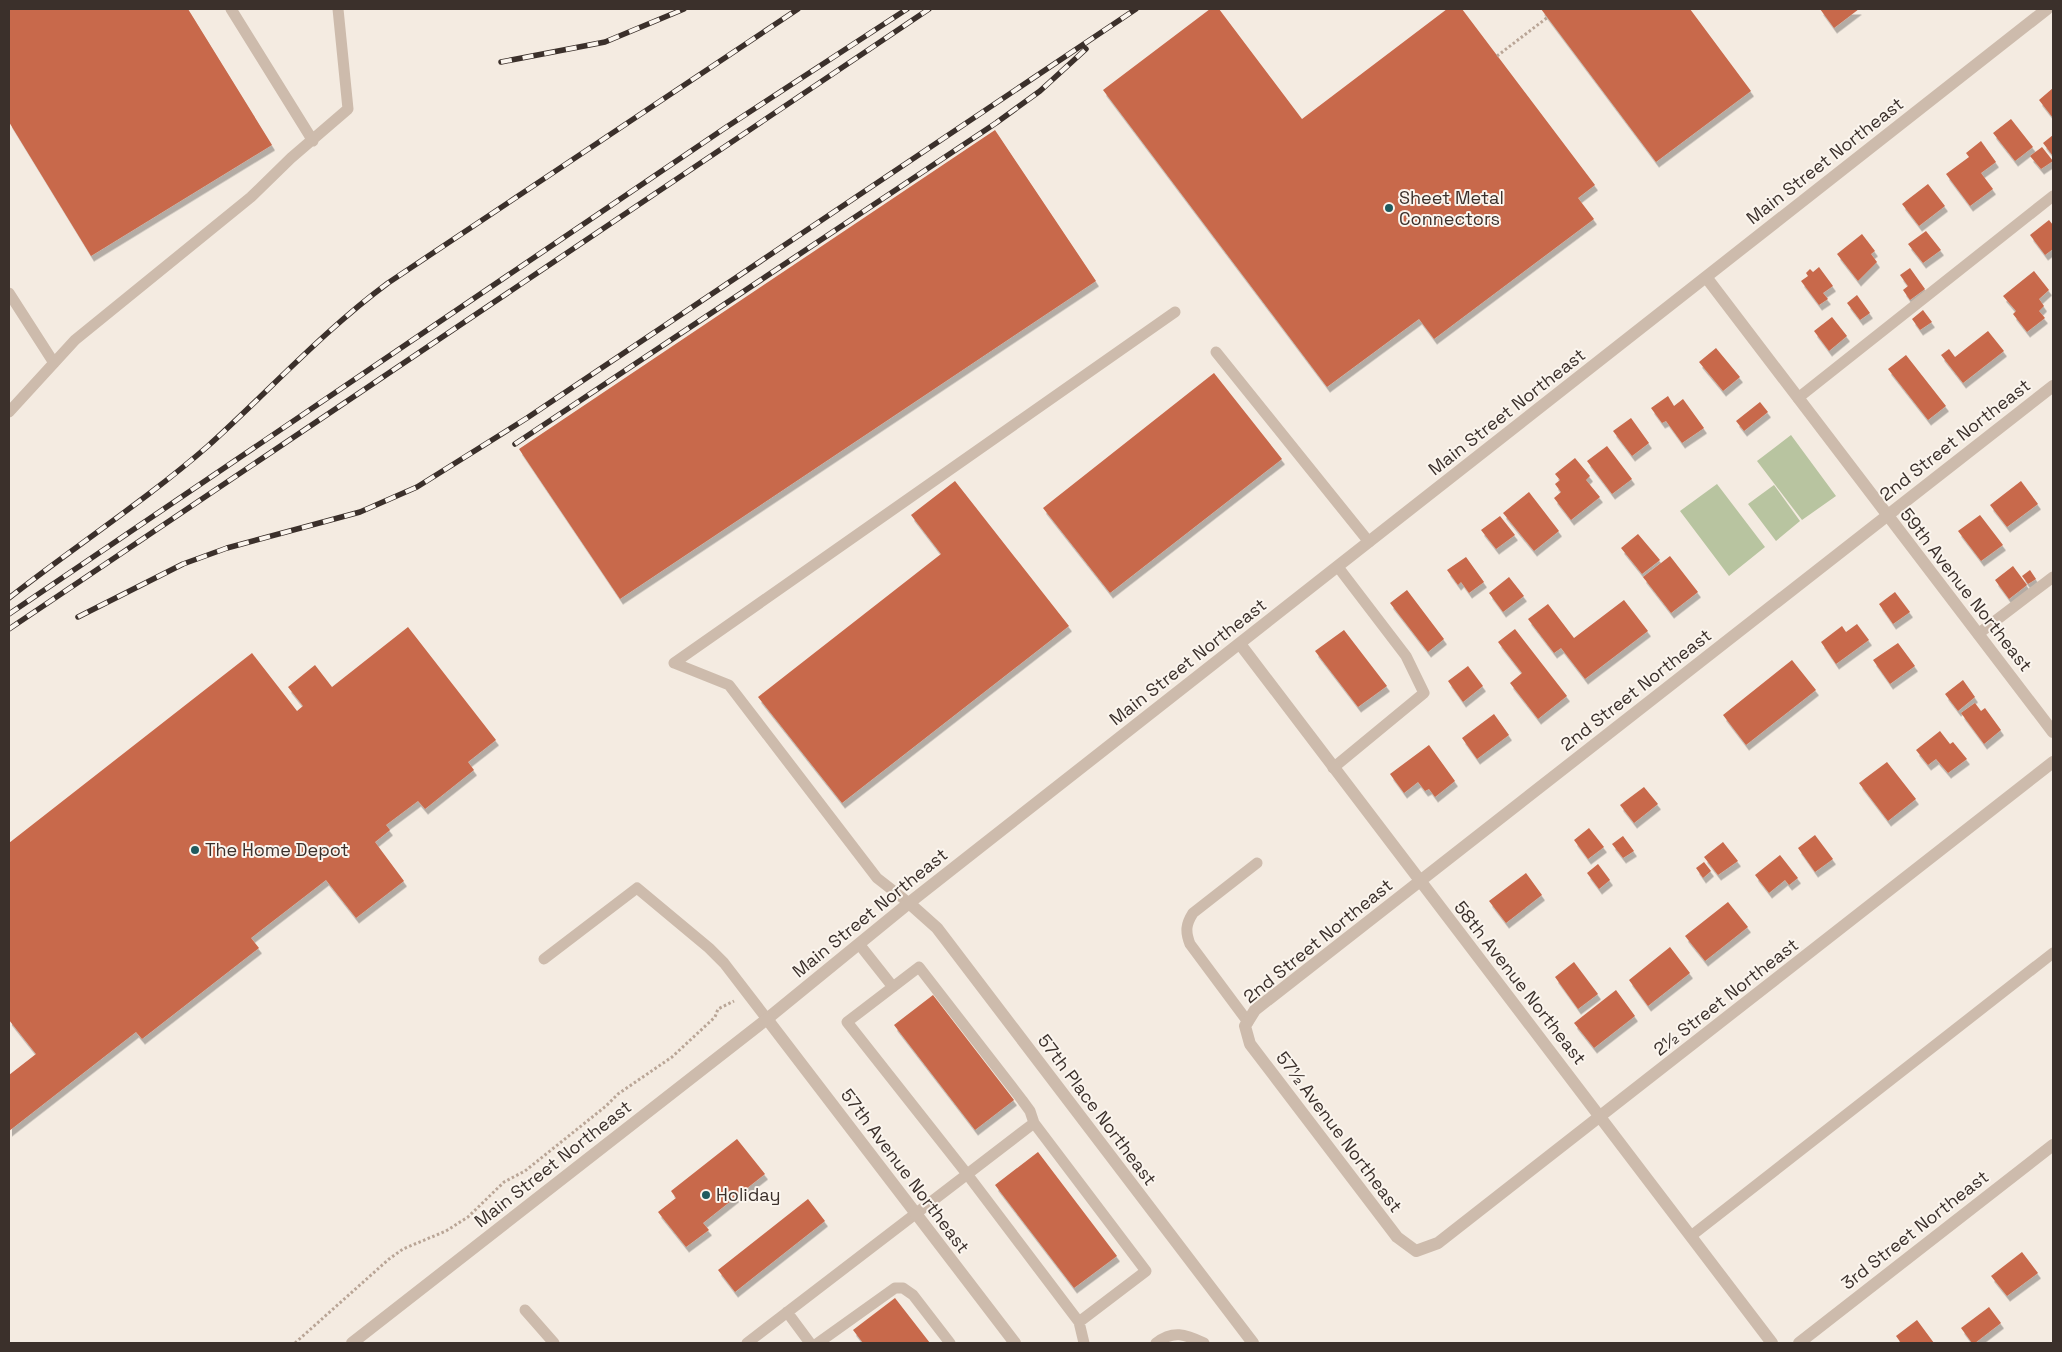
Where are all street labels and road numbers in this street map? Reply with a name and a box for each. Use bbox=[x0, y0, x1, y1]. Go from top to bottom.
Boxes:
street label: Main Street Northeast bbox=[1741, 92, 1908, 229]
street label: Main Street Northeast bbox=[1423, 343, 1590, 480]
street label: 2nd Street Northeast bbox=[1875, 373, 2035, 506]
street label: 59th Avenue Northeast bbox=[1895, 503, 2037, 676]
street label: Main Street Northeast bbox=[1104, 593, 1271, 730]
street label: 2nd Street Northeast bbox=[1556, 623, 1716, 756]
street label: Main Street Northeast bbox=[787, 843, 952, 982]
street label: 2nd Street Northeast bbox=[1238, 873, 1397, 1008]
street label: 58th Avenue Northeast bbox=[1449, 896, 1592, 1069]
street label: 2½ Street Northeast bbox=[1649, 933, 1803, 1060]
street label: 57th Place Northeast bbox=[1033, 1029, 1162, 1190]
street label: 57½ Avenue Northeast bbox=[1271, 1047, 1408, 1217]
street label: 57th Avenue Northeast bbox=[836, 1084, 975, 1258]
street label: Main Street Northeast bbox=[469, 1095, 636, 1232]
street label: 3rd Street Northeast bbox=[1836, 1165, 1993, 1294]

